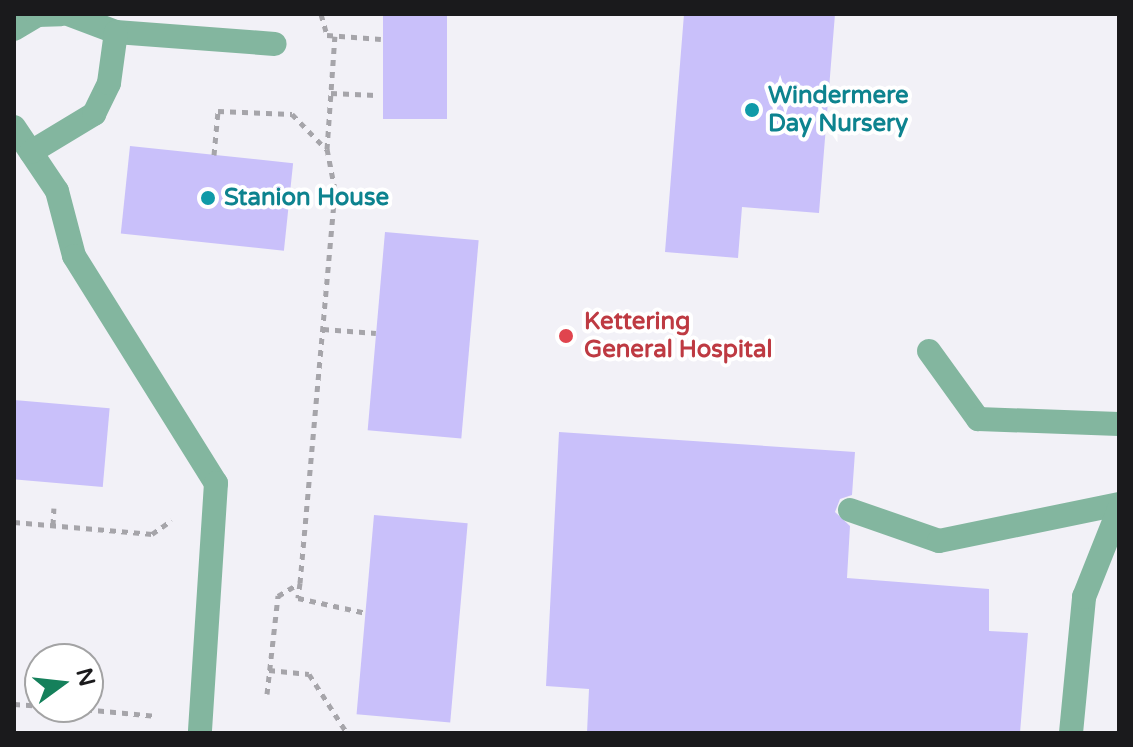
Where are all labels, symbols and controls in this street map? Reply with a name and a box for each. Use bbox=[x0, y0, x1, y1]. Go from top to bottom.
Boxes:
place label: Windermere Day Nursery bbox=[768, 82, 909, 138]
marker: Windermere Day Nursery bbox=[743, 101, 761, 119]
place label: Stanion House bbox=[224, 184, 389, 212]
marker: Stanion House bbox=[199, 189, 217, 207]
place label: Kettering General Hospital bbox=[584, 308, 772, 364]
marker: Kettering General Hospital bbox=[555, 325, 577, 347]
north arrow bbox=[24, 643, 104, 723]
text: N bbox=[70, 665, 100, 689]

